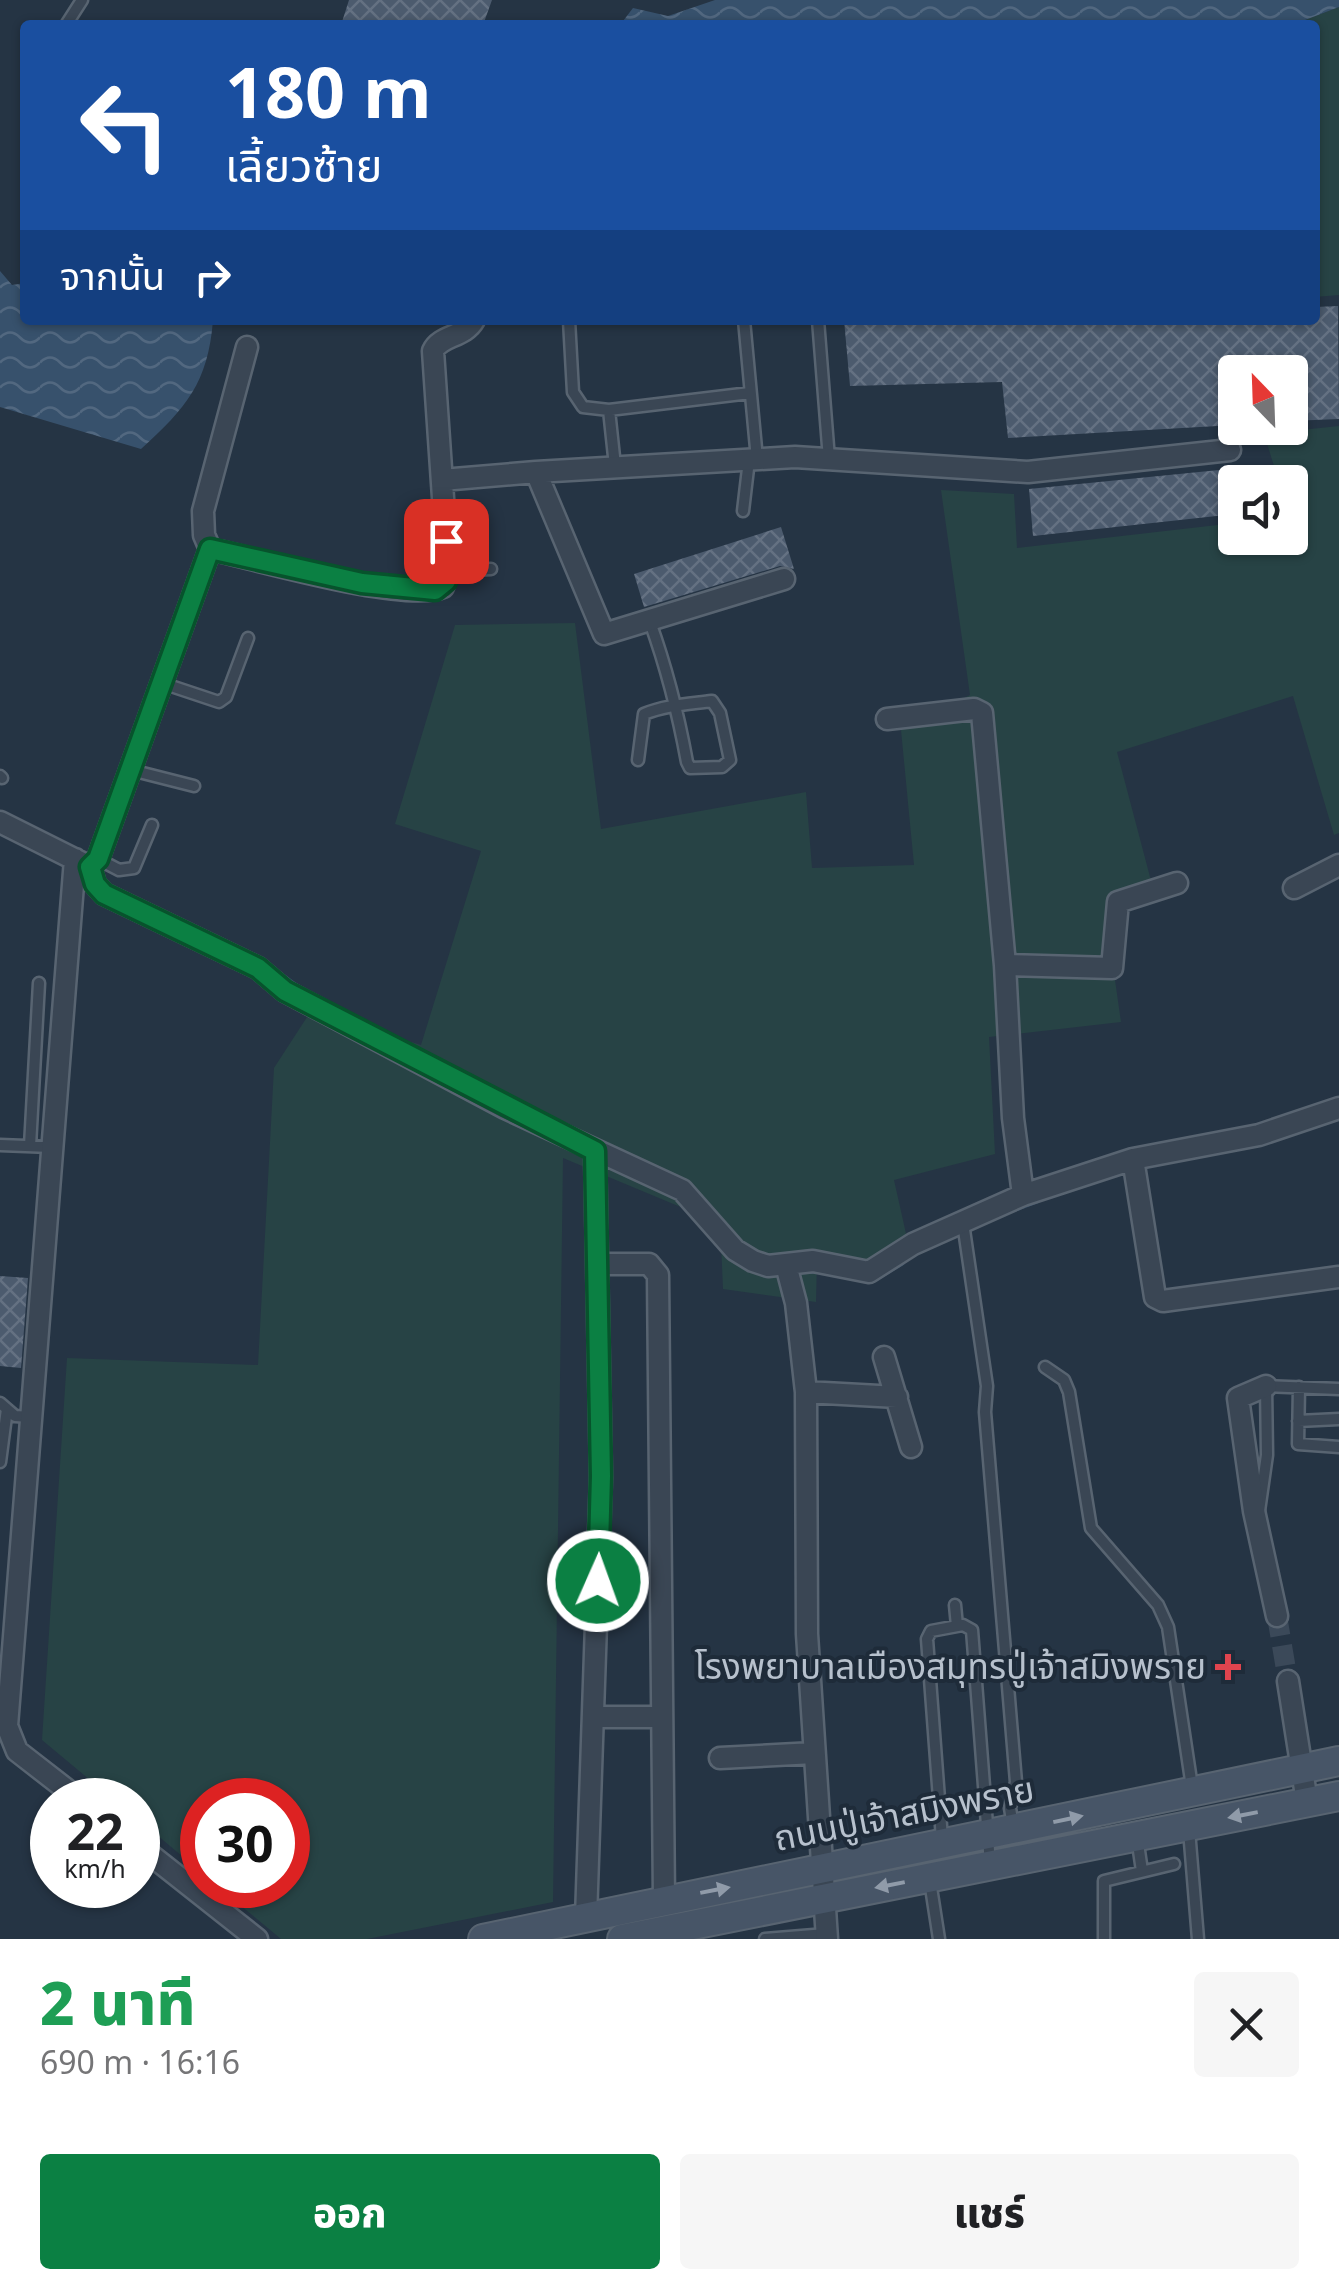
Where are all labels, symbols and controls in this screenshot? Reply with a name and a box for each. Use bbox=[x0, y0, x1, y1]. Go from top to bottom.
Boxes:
text: 180 m bbox=[225, 43, 432, 139]
icon: left bbox=[60, 60, 190, 190]
text: เลี้ยวซ้าย bbox=[225, 134, 382, 195]
text: จากนั้น bbox=[60, 249, 165, 301]
icon: right bbox=[185, 250, 240, 305]
north arrow bbox=[1218, 355, 1308, 445]
map controls bbox=[1218, 355, 1308, 555]
button: sound bbox=[1218, 465, 1308, 555]
pin bbox=[404, 499, 489, 584]
icon: arrive bbox=[419, 514, 474, 569]
position arrow bbox=[546, 1529, 650, 1633]
place label: โรงพยาบาลเมืองสมุทรปู่เจ้าสมิงพราย bbox=[694, 1642, 1206, 1689]
marker: โรงพยาบาลเมืองสมุทรปู่เจ้าสมิงพราย bbox=[1215, 1654, 1241, 1680]
street label: ถนนปู่เจ้าสมิงพราย bbox=[770, 1764, 1038, 1861]
speed limit sign: 30 bbox=[180, 1778, 310, 1908]
text: 22 bbox=[66, 1797, 124, 1865]
one-way arrow bbox=[1227, 1807, 1258, 1823]
one-way arrow bbox=[1053, 1811, 1084, 1827]
text: km/h bbox=[64, 1851, 126, 1885]
one-way arrow bbox=[875, 1878, 906, 1894]
one-way arrow bbox=[700, 1882, 731, 1898]
text: 2 นาที bbox=[40, 1961, 196, 2043]
button: close bbox=[1194, 1972, 1299, 2077]
text: 690 m · 16:16 bbox=[40, 2040, 240, 2083]
button: ออก bbox=[40, 2154, 660, 2269]
button: แชร์ bbox=[680, 2154, 1299, 2269]

